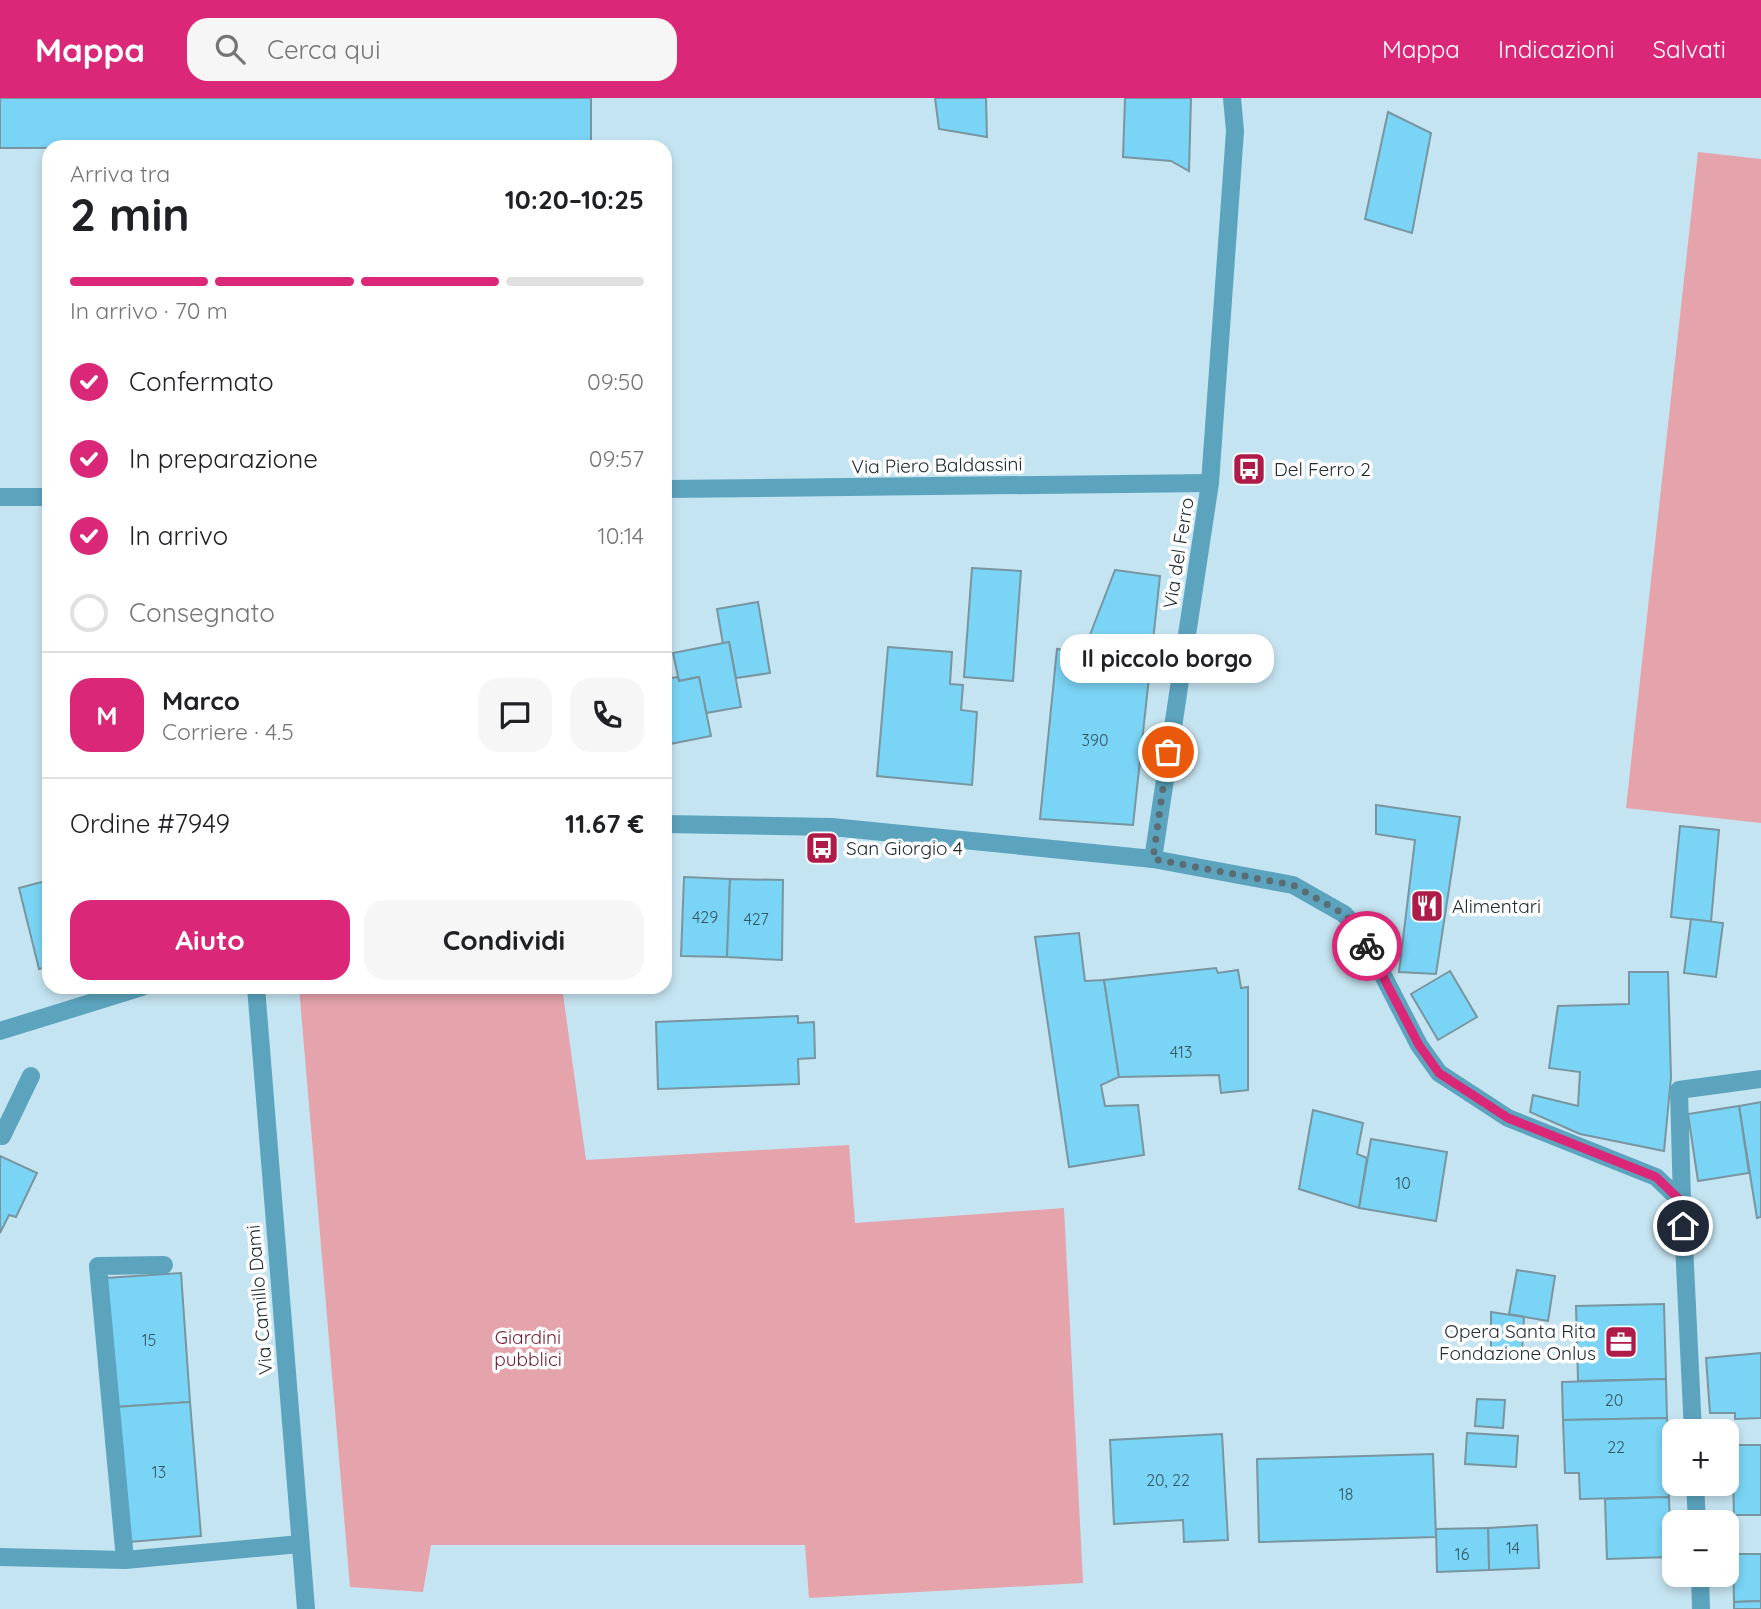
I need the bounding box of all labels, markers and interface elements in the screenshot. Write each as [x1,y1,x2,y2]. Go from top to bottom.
search box [187,18,677,81]
text: Mappa [35,29,145,70]
icon: search [211,30,249,68]
text: Cerca qui [267,33,380,66]
text: Mappa [1382,34,1460,64]
text: Indicazioni [1498,34,1615,64]
text: Salvati [1653,34,1726,64]
text: Arriva tra [70,159,170,188]
text: 10:20–10:25 [505,183,644,216]
text: 2 min [70,185,190,243]
text: In arrivo · 70 m [70,296,228,325]
icon: check [70,363,108,401]
text: Confermato [129,365,274,398]
text: 09:50 [587,367,644,396]
icon: check [70,440,108,478]
text: In preparazione [129,442,318,475]
text: 09:57 [589,444,644,473]
bus stop icon: Del Ferro 2 [1230,450,1268,488]
street label: Via Piero Baldassini [851,452,1023,478]
place label: Del Ferro 2 [1274,457,1371,481]
street label: Via del Ferro [1157,496,1199,610]
icon: check [70,517,108,555]
text: In arrivo [129,519,228,552]
text: 10:14 [597,521,644,550]
text: Consegnato [129,596,275,629]
callout: Il piccolo borgo [1061,633,1275,682]
text: Il piccolo borgo [1082,644,1252,673]
button: chat [478,678,552,752]
button: phone [570,678,644,752]
text: Marco [162,684,240,717]
text: M [96,699,118,732]
text: Corriere · 4.5 [162,717,294,746]
pin [1138,722,1198,782]
house number: 390 [1082,730,1108,750]
icon: bag [1149,733,1187,771]
text: Ordine #7949 [70,807,230,840]
text: 11.67 € [565,807,644,840]
bus stop icon: San Giorgio 4 [803,829,841,867]
place label: San Giorgio 4 [846,836,963,860]
restaurant icon: Alimentari [1408,887,1446,925]
place label: Alimentari [1452,894,1541,918]
button: Aiuto [70,900,350,980]
button: Condividi [364,900,644,980]
house number: 429 [692,907,718,927]
house number: 427 [743,909,769,929]
courier [1332,911,1402,981]
icon: bike [1348,927,1386,965]
house number: 413 [1170,1042,1192,1062]
house number: 10 [1395,1173,1411,1193]
pin [1653,1196,1713,1256]
icon: home [1664,1207,1702,1245]
street label: Via Camillo Dami [240,1224,278,1376]
place label: Opera Santa Rita Fondazione Onlus [1439,1319,1596,1365]
office icon: Opera Santa Rita Fondazione Onlus [1602,1323,1640,1361]
park label: Giardini pubblici [494,1325,562,1371]
house number: 15 [142,1330,156,1350]
house number: 20 [1605,1390,1623,1410]
map controls [1662,1419,1739,1587]
button: + [1662,1419,1739,1496]
house number: 22 [1607,1437,1625,1457]
house number: 13 [152,1462,166,1482]
house number: 20, 22 [1146,1470,1190,1490]
house number: 18 [1339,1484,1353,1504]
button: − [1662,1510,1739,1587]
house number: 14 [1506,1538,1520,1558]
house number: 16 [1455,1544,1470,1564]

